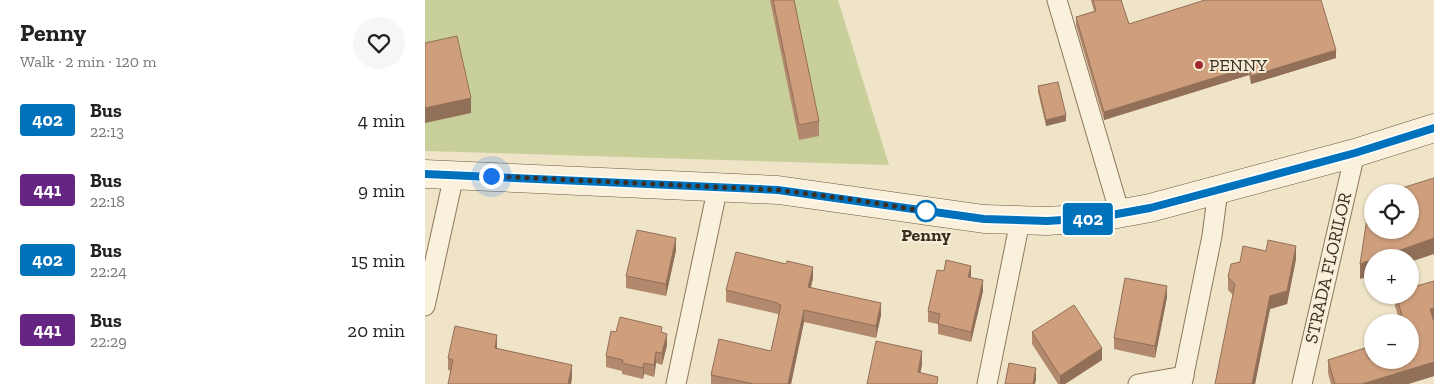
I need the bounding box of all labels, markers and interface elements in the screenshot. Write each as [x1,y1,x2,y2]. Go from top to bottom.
button: heart [353,17,405,69]
text: Penny [20,18,86,47]
text: Walk · 2 min · 120 m [20,52,156,71]
place label: PENNY [1209,54,1267,76]
marker: PENNY [1193,59,1205,71]
text: Bus [90,99,122,122]
text: 402 [32,109,63,131]
text: 4 min [358,109,405,132]
text: 22:13 [90,122,124,141]
your location [479,164,504,189]
text: Bus [90,169,122,192]
text: 441 [34,179,61,201]
text: 9 min [358,179,405,202]
map controls [1364,184,1419,369]
button: locate [1364,184,1419,239]
street label: STRADA FLORILOR [1300,190,1356,346]
text: 22:18 [90,192,125,211]
marker: Penny [915,200,937,222]
line badge: 402 [1059,203,1117,235]
text: 402 [1073,208,1103,230]
place label: Penny [901,224,951,246]
text: Bus [90,239,122,262]
text: 402 [32,249,63,271]
text: 15 min [351,249,405,272]
button: + [1364,249,1419,304]
text: 22:24 [90,262,127,281]
text: Bus [90,309,122,332]
button: − [1364,314,1419,369]
text: 441 [34,319,61,341]
text: 20 min [347,319,405,342]
text: 22:29 [90,332,127,351]

